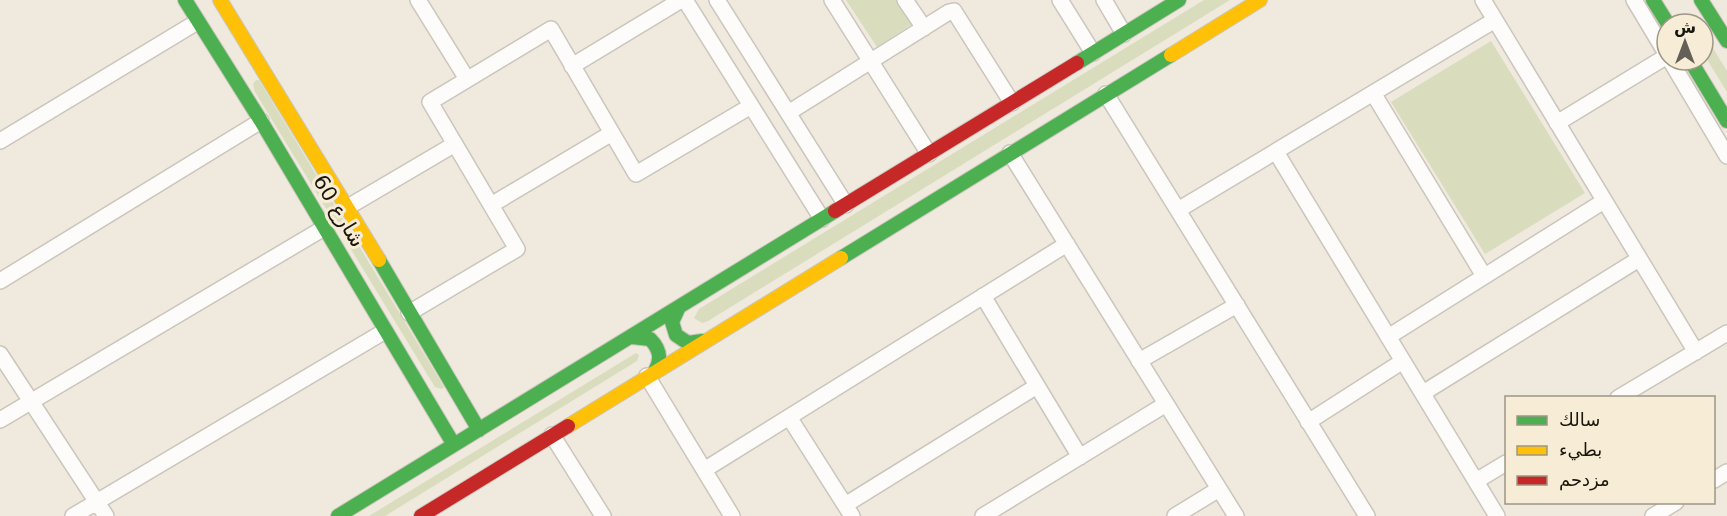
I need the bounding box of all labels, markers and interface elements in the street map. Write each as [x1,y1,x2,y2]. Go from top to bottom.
north arrow [1655,12,1715,72]
text: ش [1674,18,1696,37]
street label: شارع 60 [308,170,370,252]
legend [1505,396,1715,504]
text: سالك [1559,409,1600,430]
text: بطيء [1559,439,1602,461]
text: مزدحم [1559,469,1610,491]

